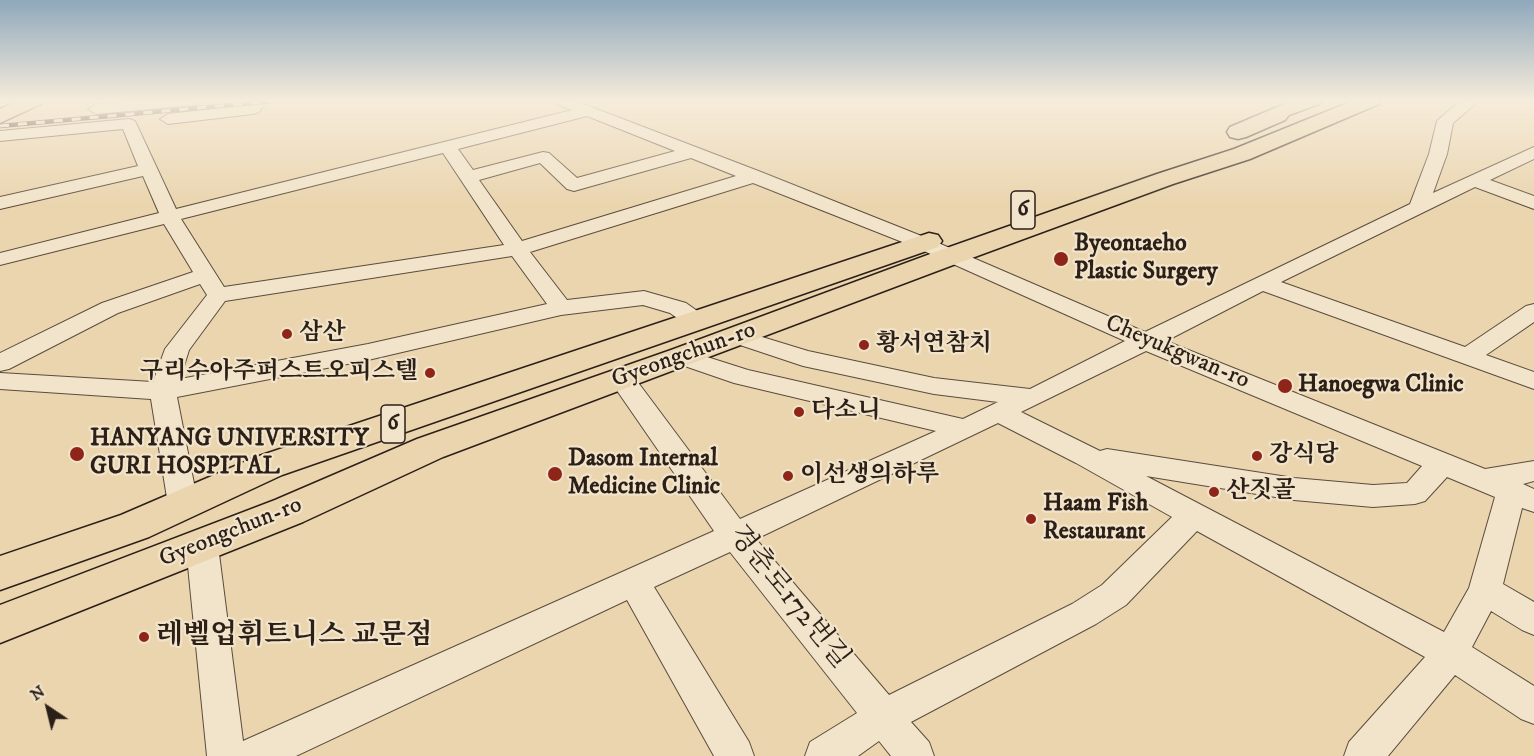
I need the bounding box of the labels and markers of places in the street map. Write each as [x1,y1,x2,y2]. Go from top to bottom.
place label: Byeontaeho Plastic Surgery [1074,231,1218,287]
marker: Byeontaeho Plastic Surgery [1052,250,1070,268]
place label: 삼산 [299,320,345,348]
marker: 삼산 [280,327,294,341]
place label: 황서연참치 [876,331,992,359]
marker: 황서연참치 [857,338,871,352]
place label: 구리수아주퍼스트오피스텔 [140,359,418,387]
marker: 구리수아주퍼스트오피스텔 [423,366,437,380]
place label: Hanoegwa Clinic [1298,372,1464,400]
marker: Hanoegwa Clinic [1276,377,1294,395]
place label: 다소니 [811,398,881,426]
marker: 다소니 [792,405,806,419]
place label: HANYANG UNIVERSITY GURI HOSPITAL [90,426,369,482]
place label: 강식당 [1269,442,1339,470]
marker: HANYANG UNIVERSITY GURI HOSPITAL [68,445,86,463]
place label: Dasom Internal Medicine Clinic [568,446,720,502]
marker: 강식당 [1250,449,1264,463]
place label: 이선생의하루 [800,462,939,490]
marker: Dasom Internal Medicine Clinic [546,465,564,483]
marker: 이선생의하루 [781,469,795,483]
place label: 산짓골 [1226,478,1296,506]
marker: 산짓골 [1207,485,1221,499]
place label: Haam Fish Restaurant [1043,491,1148,547]
marker: Haam Fish Restaurant [1024,512,1038,526]
place label: 레벨업휘트니스 교문점 [156,620,432,654]
marker: 레벨업휘트니스 교문점 [137,630,151,644]

